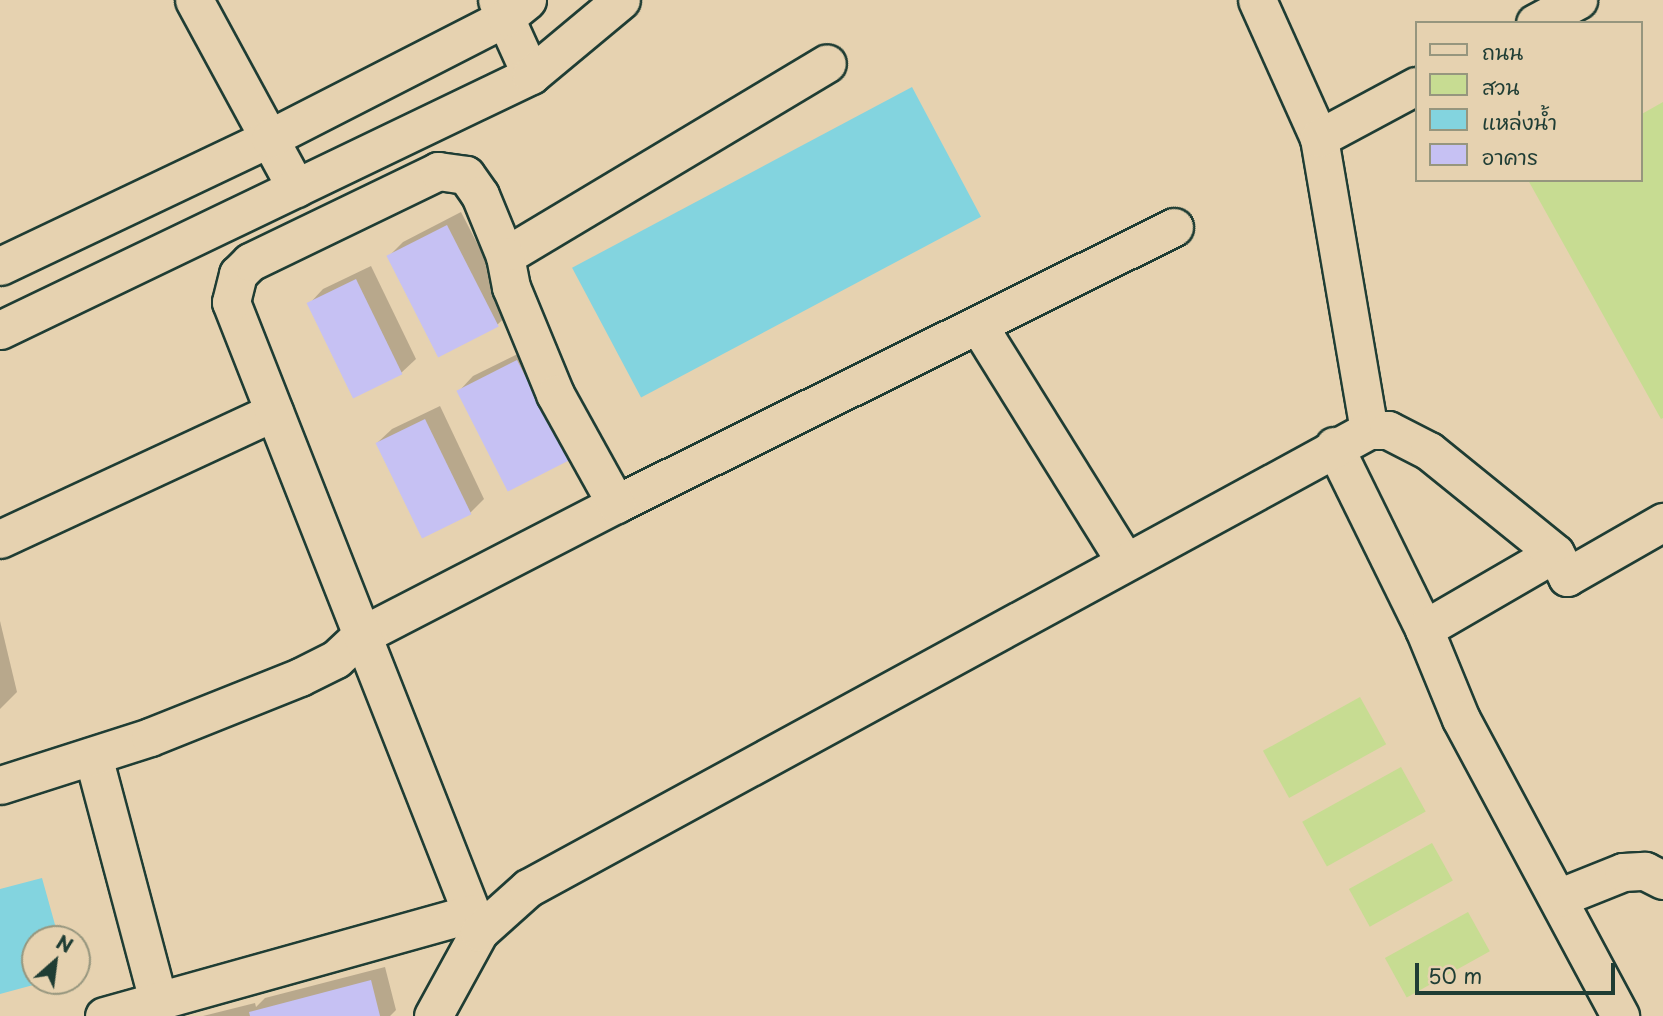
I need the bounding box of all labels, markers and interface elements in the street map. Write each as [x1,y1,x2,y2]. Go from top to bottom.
legend [1414,21,1642,182]
text: ถนน [1482,35,1523,67]
text: สวน [1482,70,1519,102]
text: แหล่งน้ำ [1482,105,1557,137]
text: อาคาร [1482,140,1538,172]
north arrow [21,925,91,995]
text: N [52,927,78,959]
scale bar [1418,950,1618,994]
text: 50 m [1428,959,1482,991]

